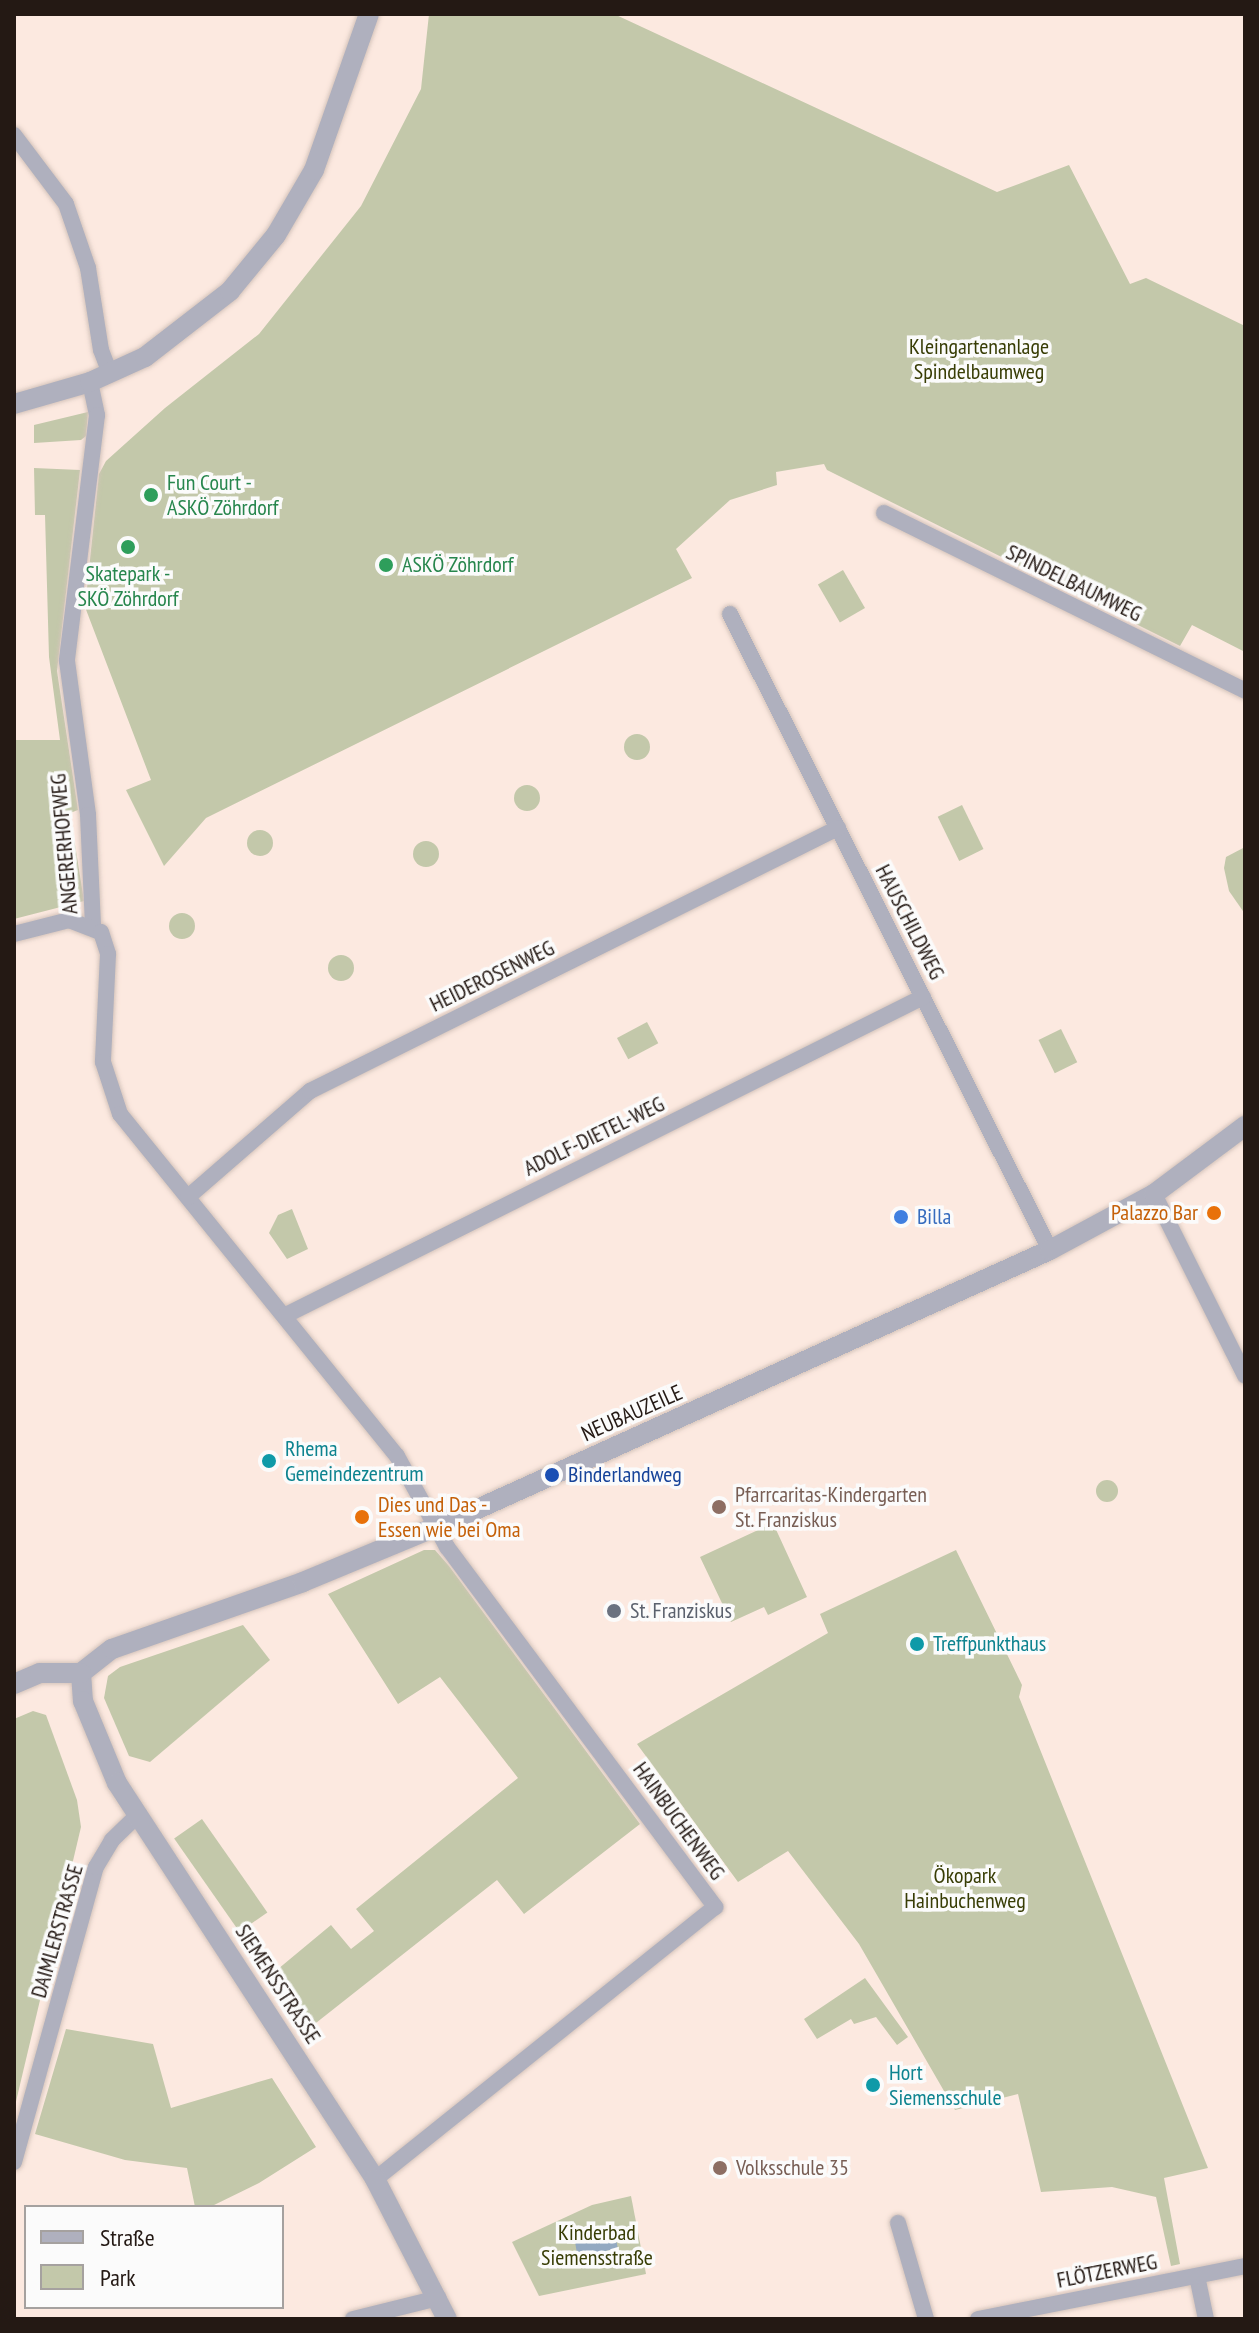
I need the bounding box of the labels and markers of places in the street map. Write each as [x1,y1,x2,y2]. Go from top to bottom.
place label: Fun Court - ASKÖ Zöhrdorf [167,469,279,520]
marker: Fun Court - ASKÖ Zöhrdorf [142,486,160,504]
marker: Skatepark - SKÖ Zöhrdorf [119,538,137,556]
place label: ASKÖ Zöhrdorf [402,552,514,578]
marker: ASKÖ Zöhrdorf [377,556,395,574]
place label: Skatepark - SKÖ Zöhrdorf [77,560,179,612]
place label: Palazzo Bar [1111,1200,1198,1226]
place label: Billa [917,1204,951,1230]
marker: Palazzo Bar [1205,1204,1223,1222]
marker: Billa [892,1208,910,1226]
place label: Rhema Gemeindezentrum [285,1435,424,1486]
marker: Rhema Gemeindezentrum [260,1452,278,1470]
place label: Binderlandweg [568,1462,682,1488]
marker: Binderlandweg [543,1466,561,1484]
place label: Pfarrcaritas-Kindergarten St. Franziskus [735,1481,927,1532]
place label: Dies und Das - Essen wie bei Oma [378,1491,520,1542]
marker: Pfarrcaritas-Kindergarten St. Franziskus [710,1498,728,1516]
marker: Dies und Das - Essen wie bei Oma [353,1508,371,1526]
place label: St. Franziskus [630,1598,733,1624]
marker: St. Franziskus [605,1602,623,1620]
place label: Treffpunkthaus [933,1631,1046,1657]
marker: Treffpunkthaus [908,1635,926,1653]
place label: Hort Siemensschule [889,2059,1001,2110]
marker: Hort Siemensschule [864,2076,882,2094]
place label: Volksschule 35 [736,2155,849,2181]
marker: Volksschule 35 [711,2159,729,2177]

